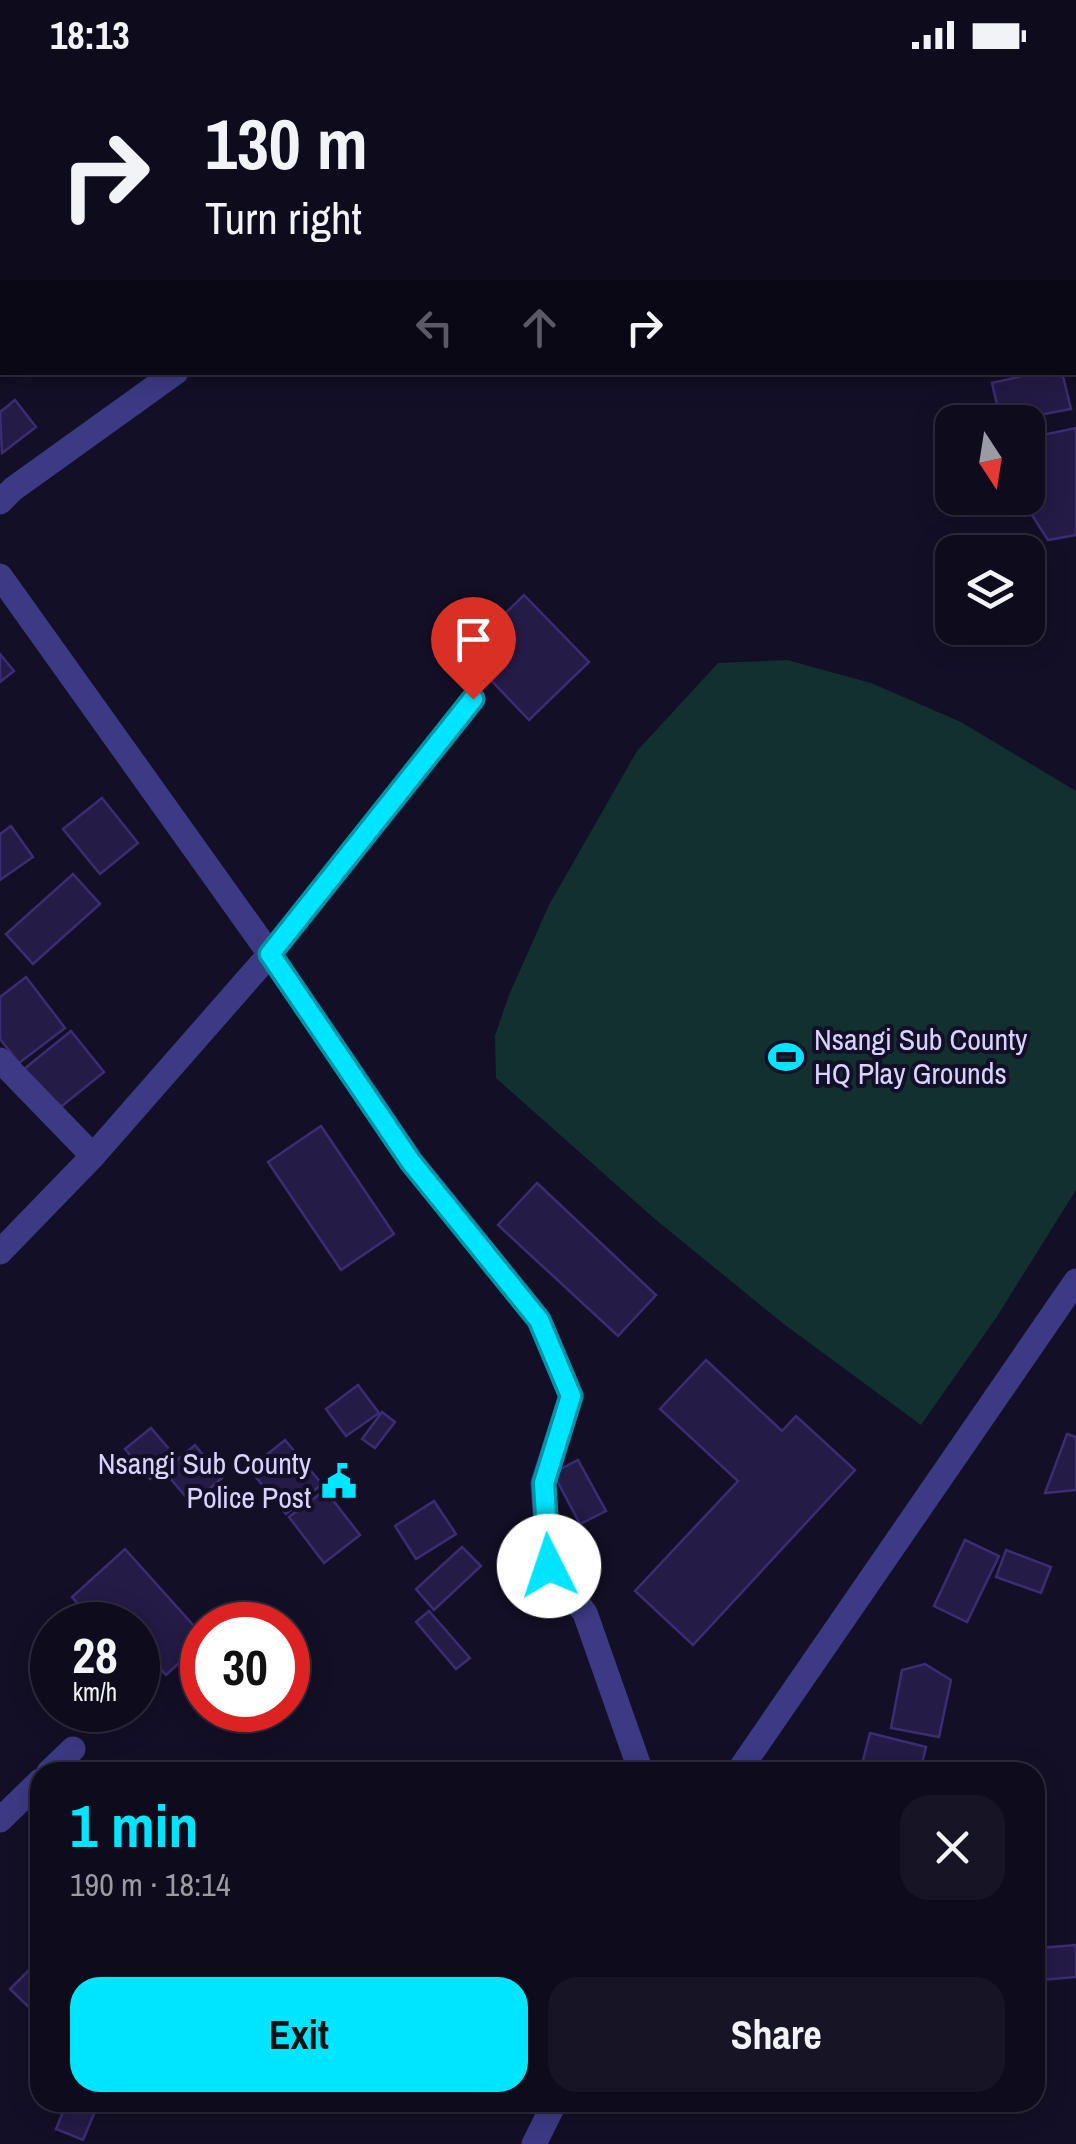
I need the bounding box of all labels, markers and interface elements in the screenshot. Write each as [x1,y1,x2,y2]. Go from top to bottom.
text: 18:13 [50,10,130,61]
text: 130 m [205,97,368,191]
icon: right [40,110,170,240]
text: Turn right [205,187,362,248]
icon: left [407,300,462,355]
icon: ahead [512,300,567,355]
icon: right [617,300,672,355]
north arrow [935,405,1045,515]
map controls [935,405,1045,645]
button: layers [935,535,1045,645]
pin [431,597,516,700]
icon: arrive [446,612,501,667]
place label: Nsangi Sub County HQ Play Grounds [814,1019,1028,1093]
sports icon: Nsangi Sub County HQ Play Grounds [767,1038,805,1076]
place label: Nsangi Sub County Police Post [98,1443,312,1517]
public building icon: Nsangi Sub County Police Post [320,1462,358,1500]
position arrow [497,1514,601,1618]
speed limit sign: 30 [180,1602,310,1732]
text: 28 [72,1621,118,1689]
text: km/h [73,1675,117,1709]
text: 1 min [70,1785,199,1866]
button: close [900,1795,1005,1900]
text: 190 m · 18:14 [70,1863,230,1906]
button: Exit [70,1977,528,2092]
button: Share [548,1977,1005,2092]

